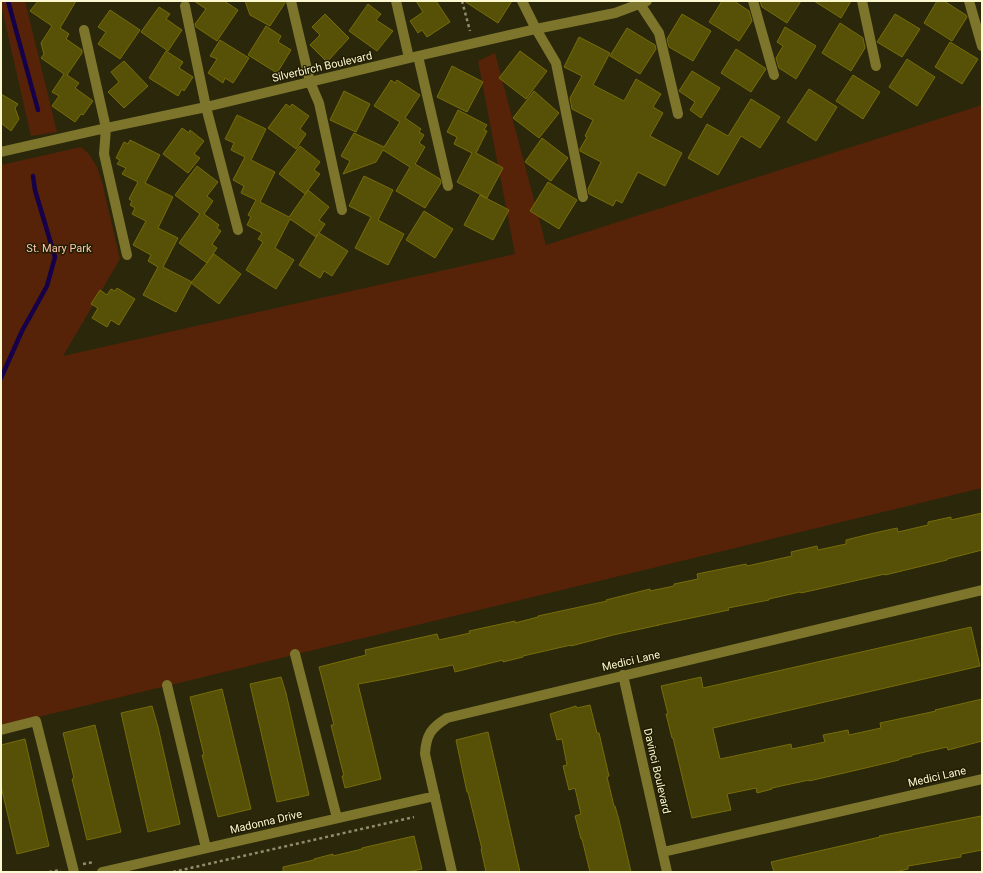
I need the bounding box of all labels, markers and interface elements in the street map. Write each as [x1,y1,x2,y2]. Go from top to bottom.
street label: Silverbirch Boulevard [271,49,373,85]
park label: St. Mary Park [26,242,92,255]
street label: Medici Lane [601,648,662,674]
street label: Davinci Boulevard [641,727,673,815]
street label: Medici Lane [907,764,968,790]
street label: Madonna Drive [229,807,303,837]

